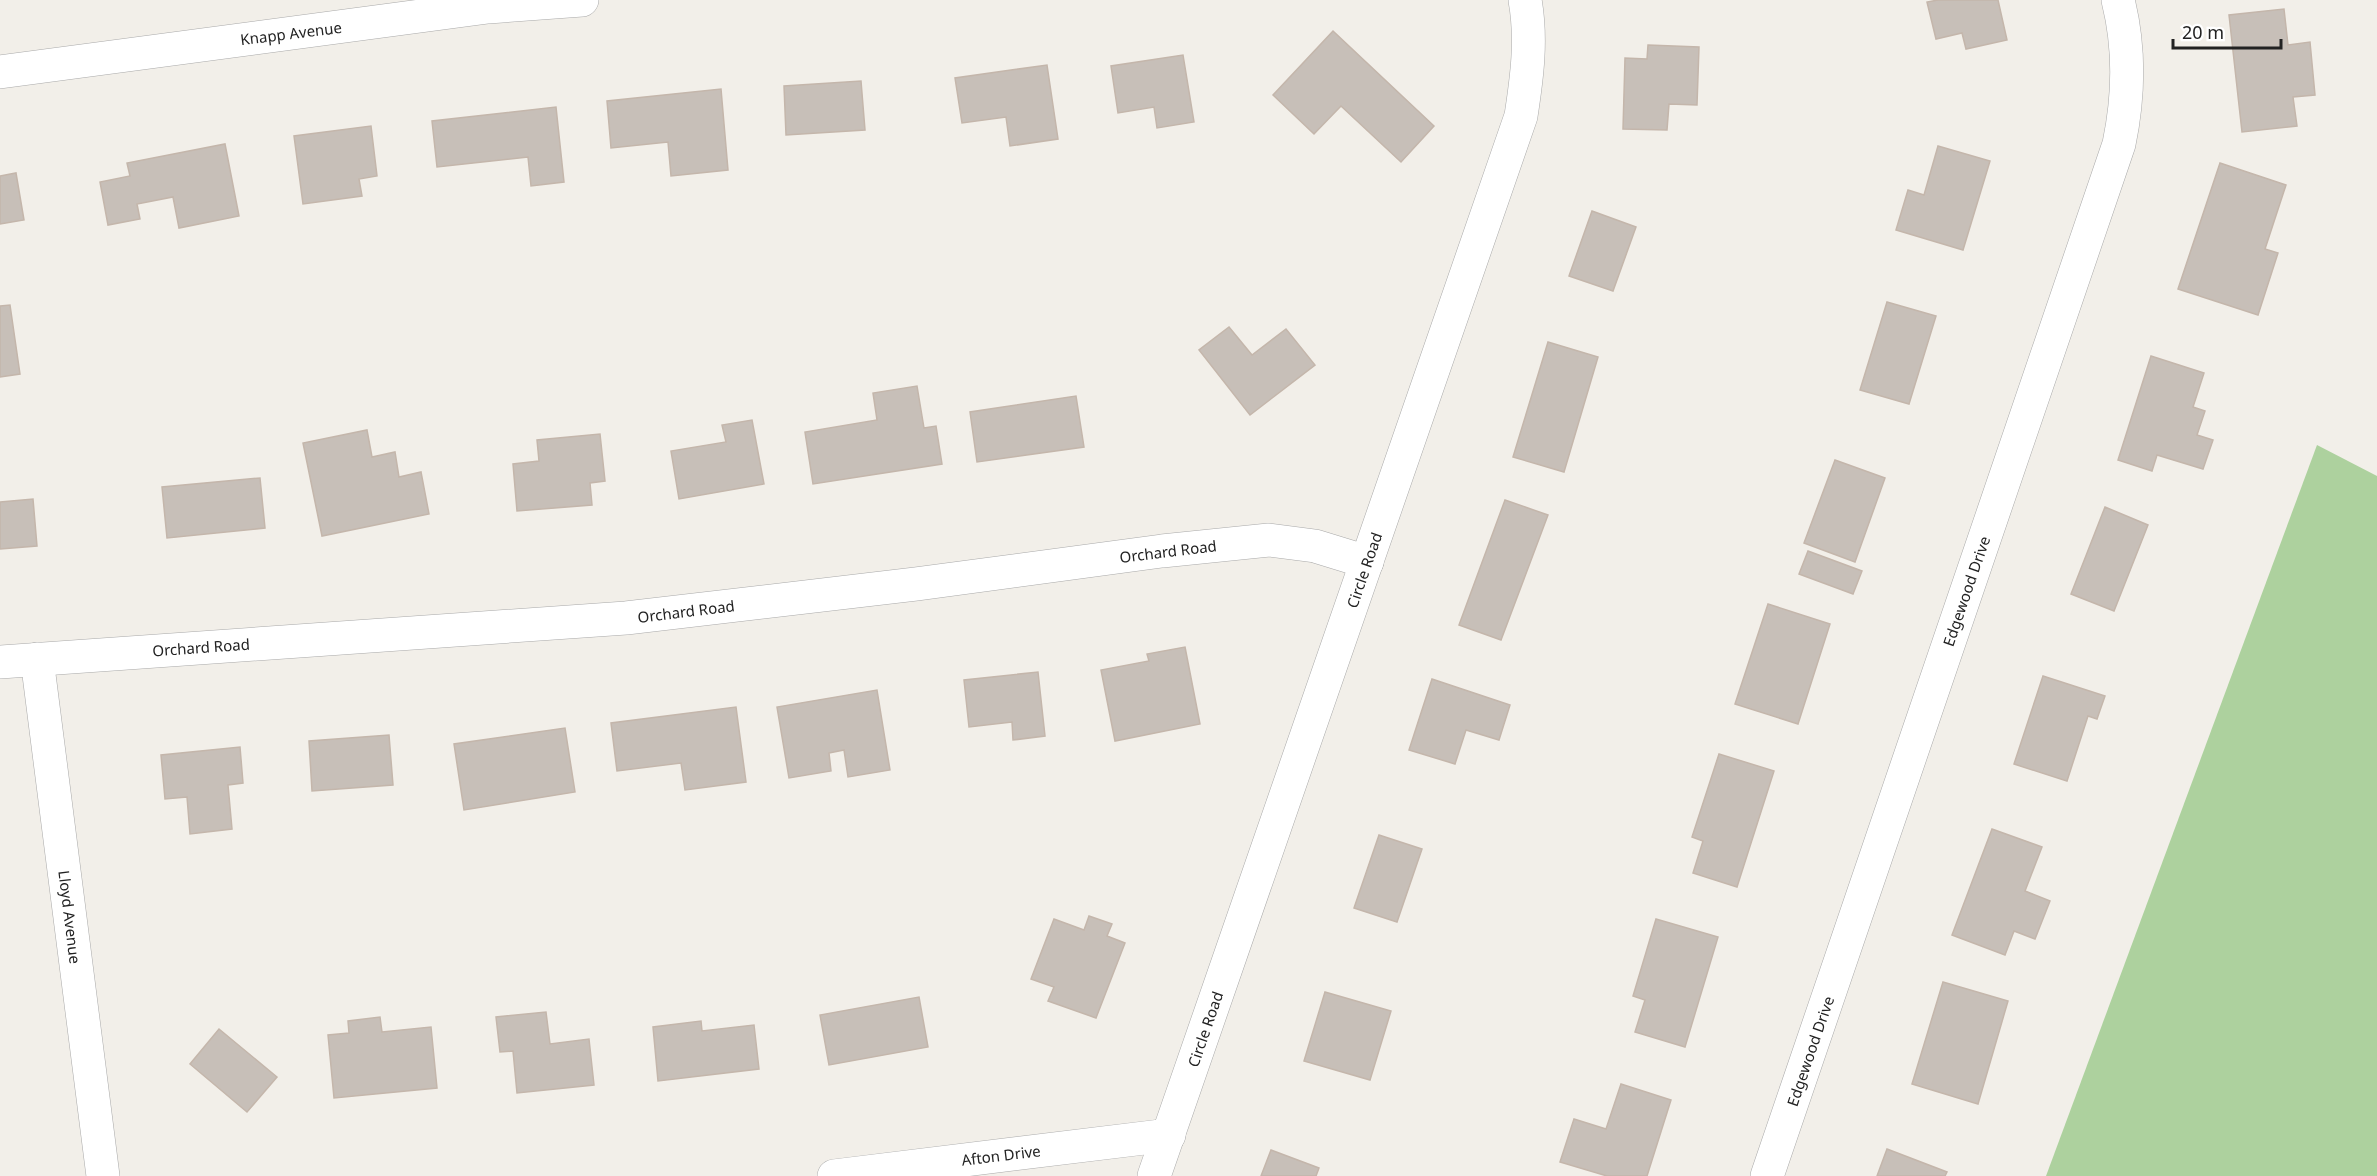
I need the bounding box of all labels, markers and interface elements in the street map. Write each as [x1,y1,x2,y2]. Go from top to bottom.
scale bar [2173,12,2281,50]
street label: Knapp Avenue [239,17,343,49]
text: 20 m [2182,20,2224,44]
street label: Circle Road [1342,530,1386,610]
street label: Edgewood Drive [1938,533,1994,649]
street label: Orchard Road [1118,535,1218,567]
street label: Orchard Road [636,595,736,627]
street label: Orchard Road [152,634,250,660]
street label: Lloyd Avenue [54,869,86,965]
street label: Circle Road [1183,989,1227,1069]
street label: Edgewood Drive [1782,993,1838,1109]
street label: Afton Drive [960,1140,1042,1170]

